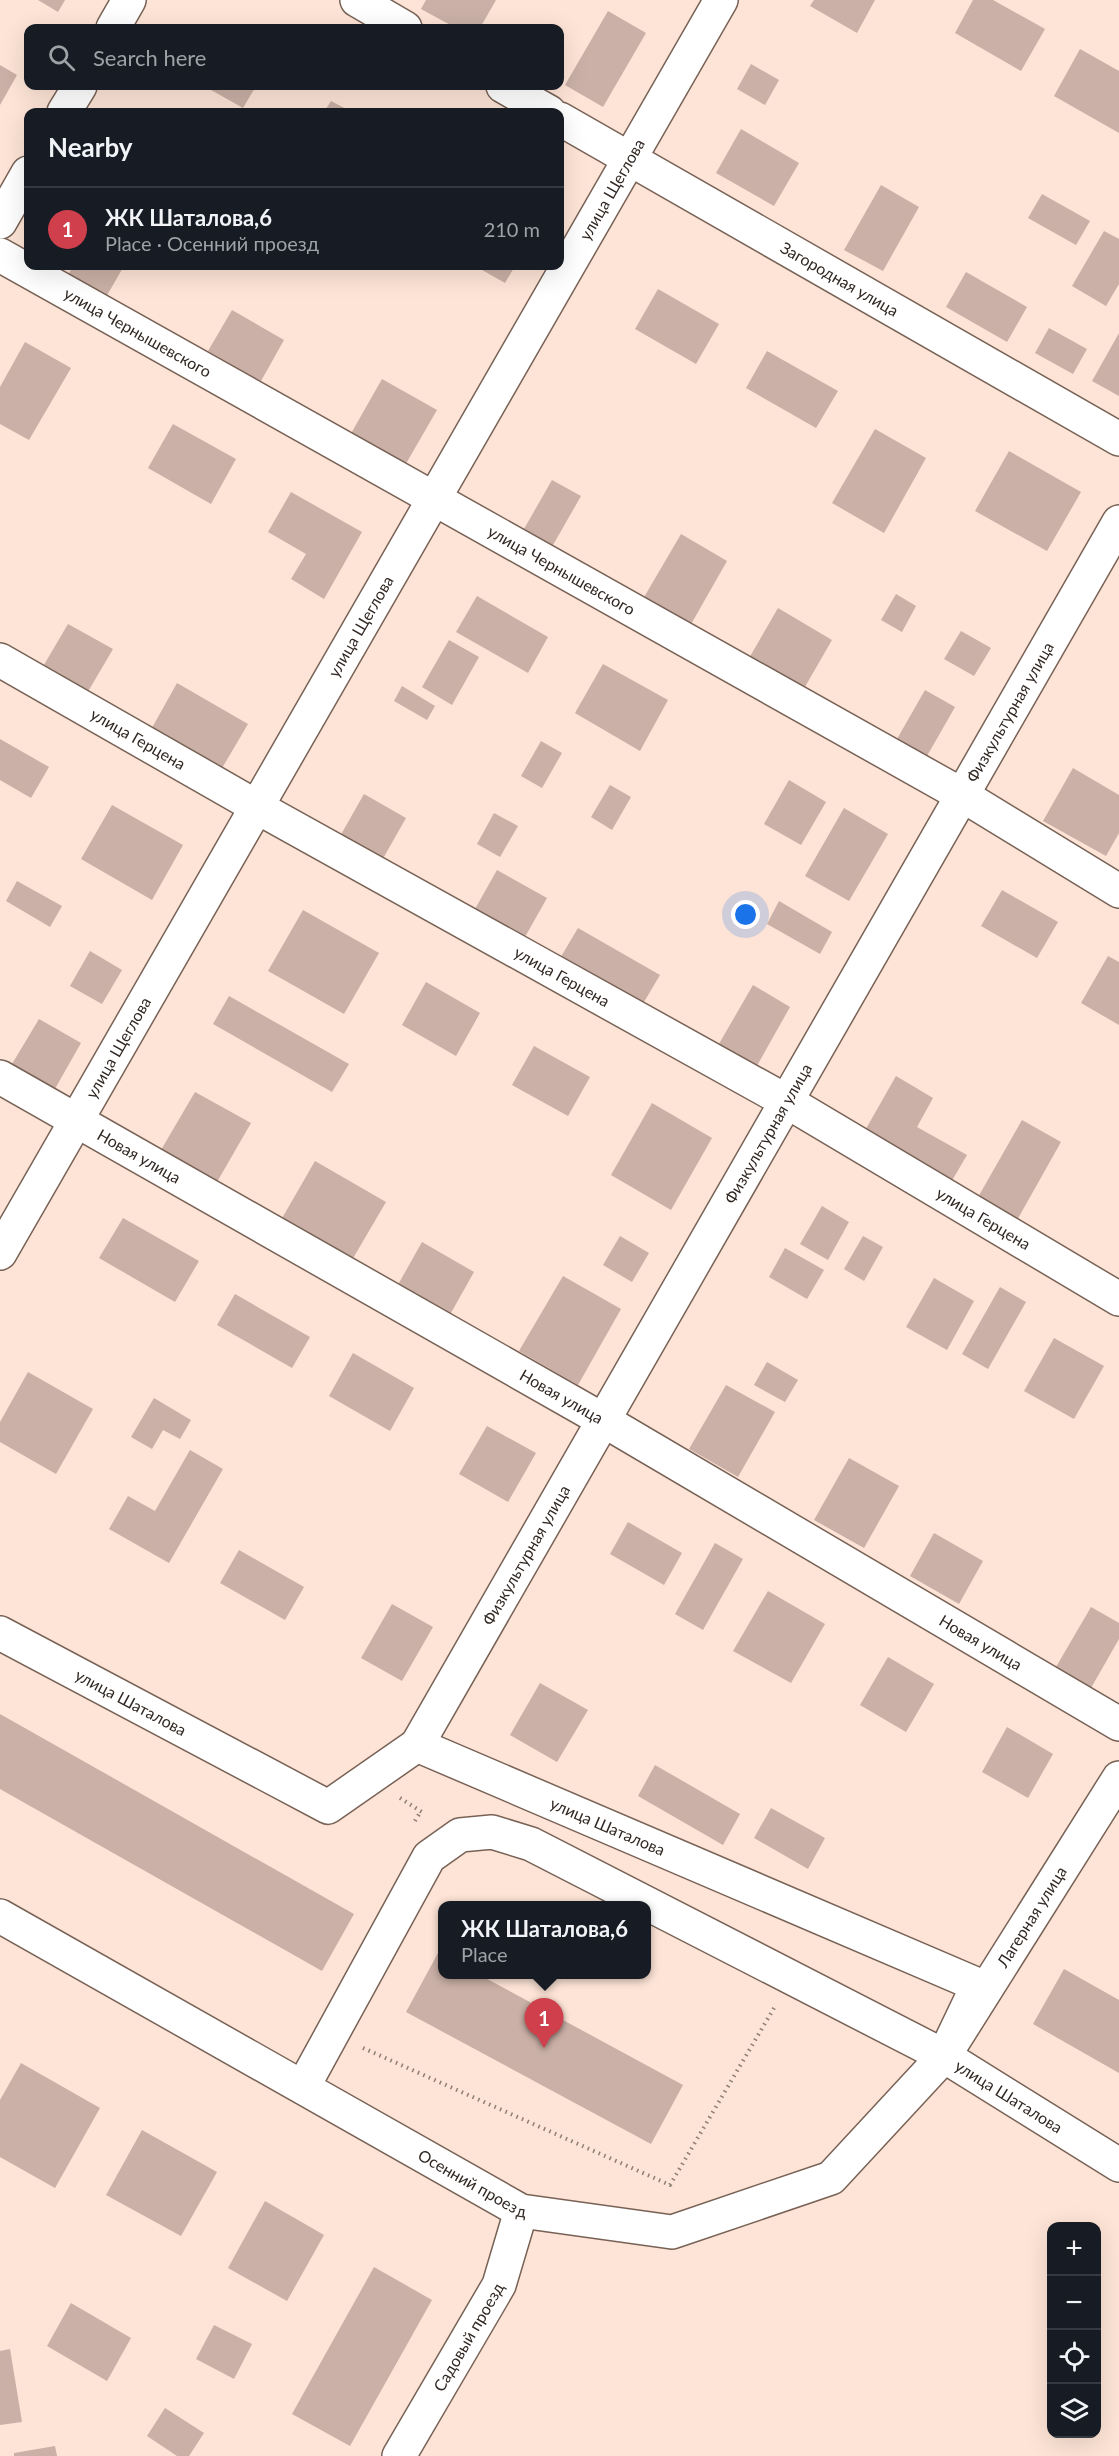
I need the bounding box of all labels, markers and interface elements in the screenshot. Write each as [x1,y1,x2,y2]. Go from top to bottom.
search box [24,24,564,90]
icon: search [45,41,78,74]
text: Search here [93,44,206,71]
text: Nearby [48,131,133,163]
street label: улица Щеглова [575,135,648,243]
text: ЖК Шаталова,6 [105,204,272,231]
text: 1 [62,217,73,241]
text: 210 m [484,217,540,241]
text: Place · Осенний проезд [105,231,319,255]
street label: Загородная улица [777,237,902,320]
street label: улица Чернышевского [61,283,215,381]
street label: улица Чернышевского [485,521,639,619]
street label: улица Щеглова [324,572,397,680]
street label: Физкультурная улица [962,638,1057,785]
street label: улица Герцена [88,704,189,773]
your location [731,900,760,929]
street label: улица Герцена [511,942,613,1010]
street label: улица Щеглова [81,993,154,1101]
street label: Физкультурная улица [720,1060,815,1207]
street label: Новая улица [94,1125,184,1187]
street label: улица Герцена [933,1183,1034,1253]
street label: Новая улица [517,1365,607,1427]
street label: Физкультурная улица [478,1481,573,1628]
street label: Новая улица [936,1610,1026,1674]
street label: улица Шаталова [72,1665,190,1739]
street label: улица Шаталова [547,1793,668,1859]
street label: Лагерная улица [992,1862,1070,1971]
popup [438,1901,651,1979]
text: ЖК Шаталова,6 [461,1915,628,1942]
text: Place [461,1942,508,1966]
pin: 1 [524,1998,564,2048]
street label: улица Шаталова [952,2055,1066,2136]
street label: Осенний проезд [415,2145,528,2221]
map controls [1047,2222,1101,2438]
button: + [1047,2222,1101,2276]
button: − [1047,2276,1101,2330]
street label: Садовый проезд [429,2279,507,2394]
button: locate [1047,2330,1101,2384]
button: layers [1047,2384,1101,2438]

